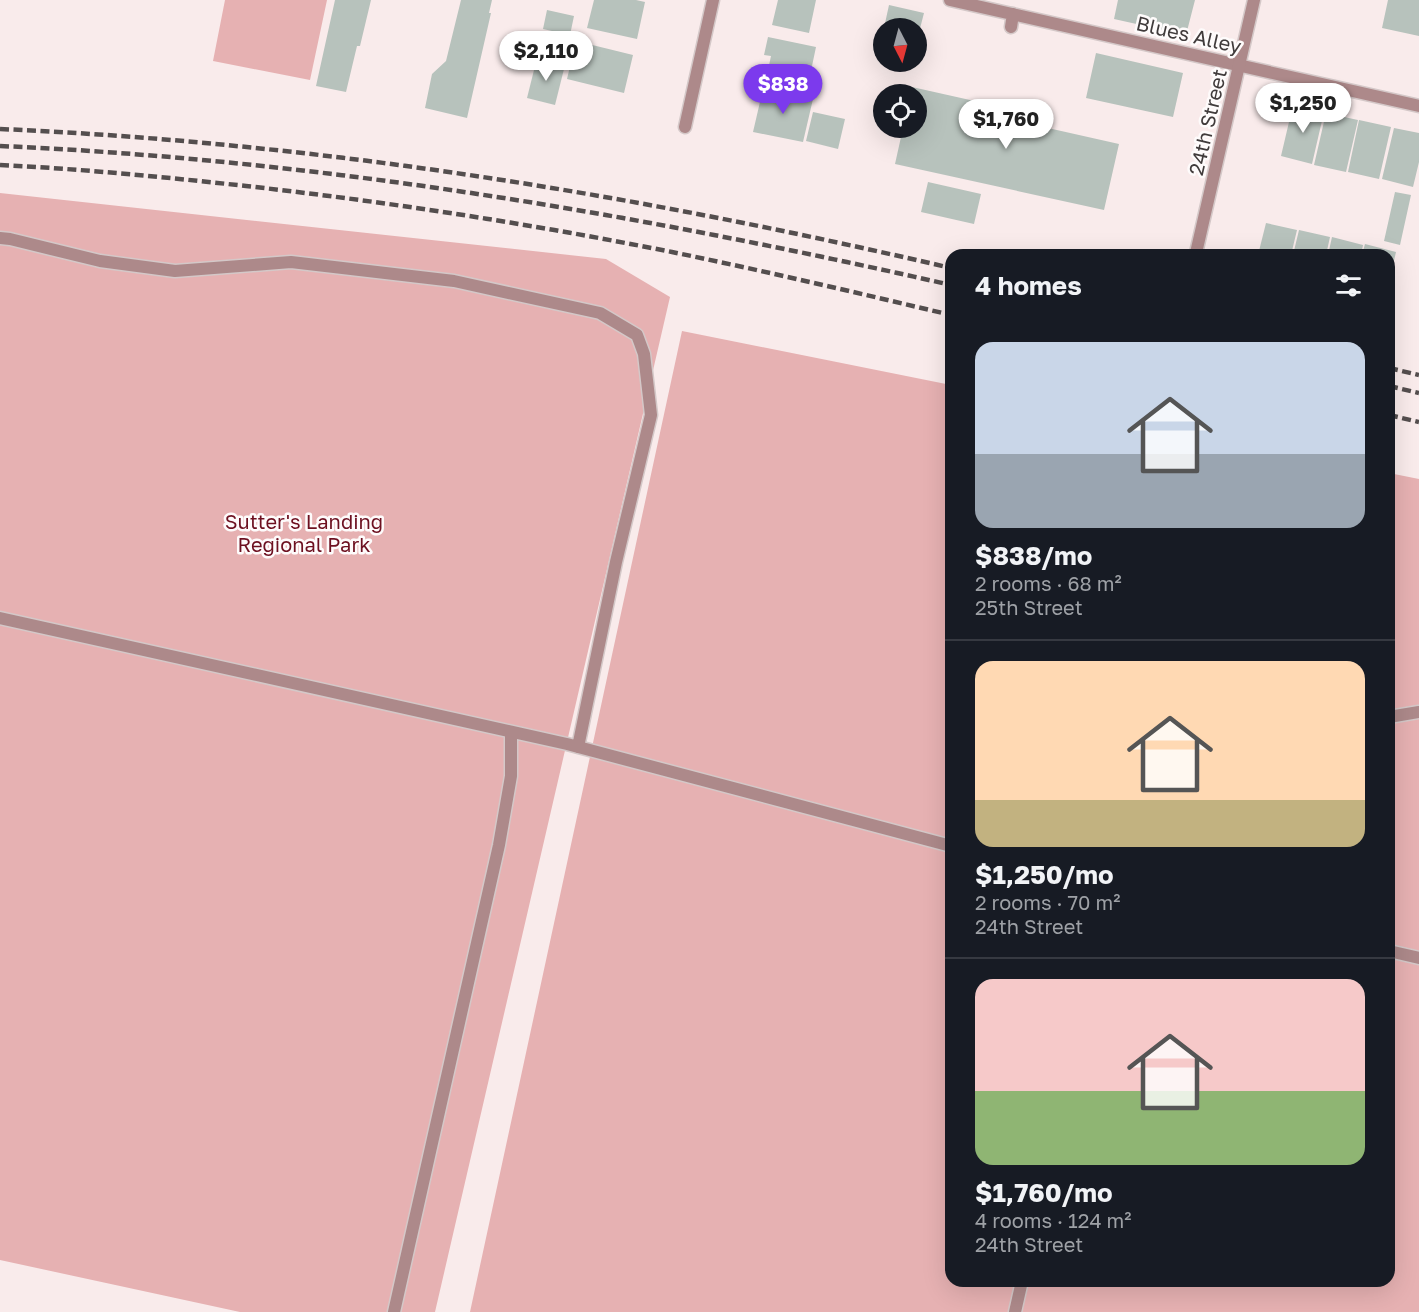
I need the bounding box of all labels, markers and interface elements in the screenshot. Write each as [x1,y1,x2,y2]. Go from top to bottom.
street label: Blues Alley [1134,10,1244,58]
north arrow [873,18,927,72]
map controls [873,18,927,138]
pin: $2,110 [497,31,595,82]
text: $2,110 [513,38,579,62]
pin: $838 [747,64,819,115]
street label: 24th Street [1183,67,1231,177]
text: $838 [757,71,809,95]
pin: $1,250 [1254,83,1352,134]
button: locate [873,84,927,138]
text: $1,250 [1269,90,1337,114]
pin: $1,760 [957,99,1055,150]
text: $1,760 [973,106,1039,130]
icon: filters [1332,269,1365,302]
text: 4 homes [975,270,1082,301]
icon: home [1116,381,1224,489]
park label: Sutter's Landing Regional Park [225,509,383,556]
text: $838/mo [975,540,1092,571]
text: 2 rooms · 68 m² [975,571,1122,595]
text: 25th Street [975,595,1083,619]
icon: home [1116,700,1224,808]
text: $1,250/mo [975,859,1114,890]
text: 2 rooms · 70 m² [975,890,1120,914]
text: 24th Street [975,914,1083,938]
icon: home [1116,1018,1224,1126]
text: $1,760/mo [975,1177,1113,1208]
text: 4 rooms · 124 m² [975,1208,1132,1232]
text: 24th Street [975,1232,1083,1256]

